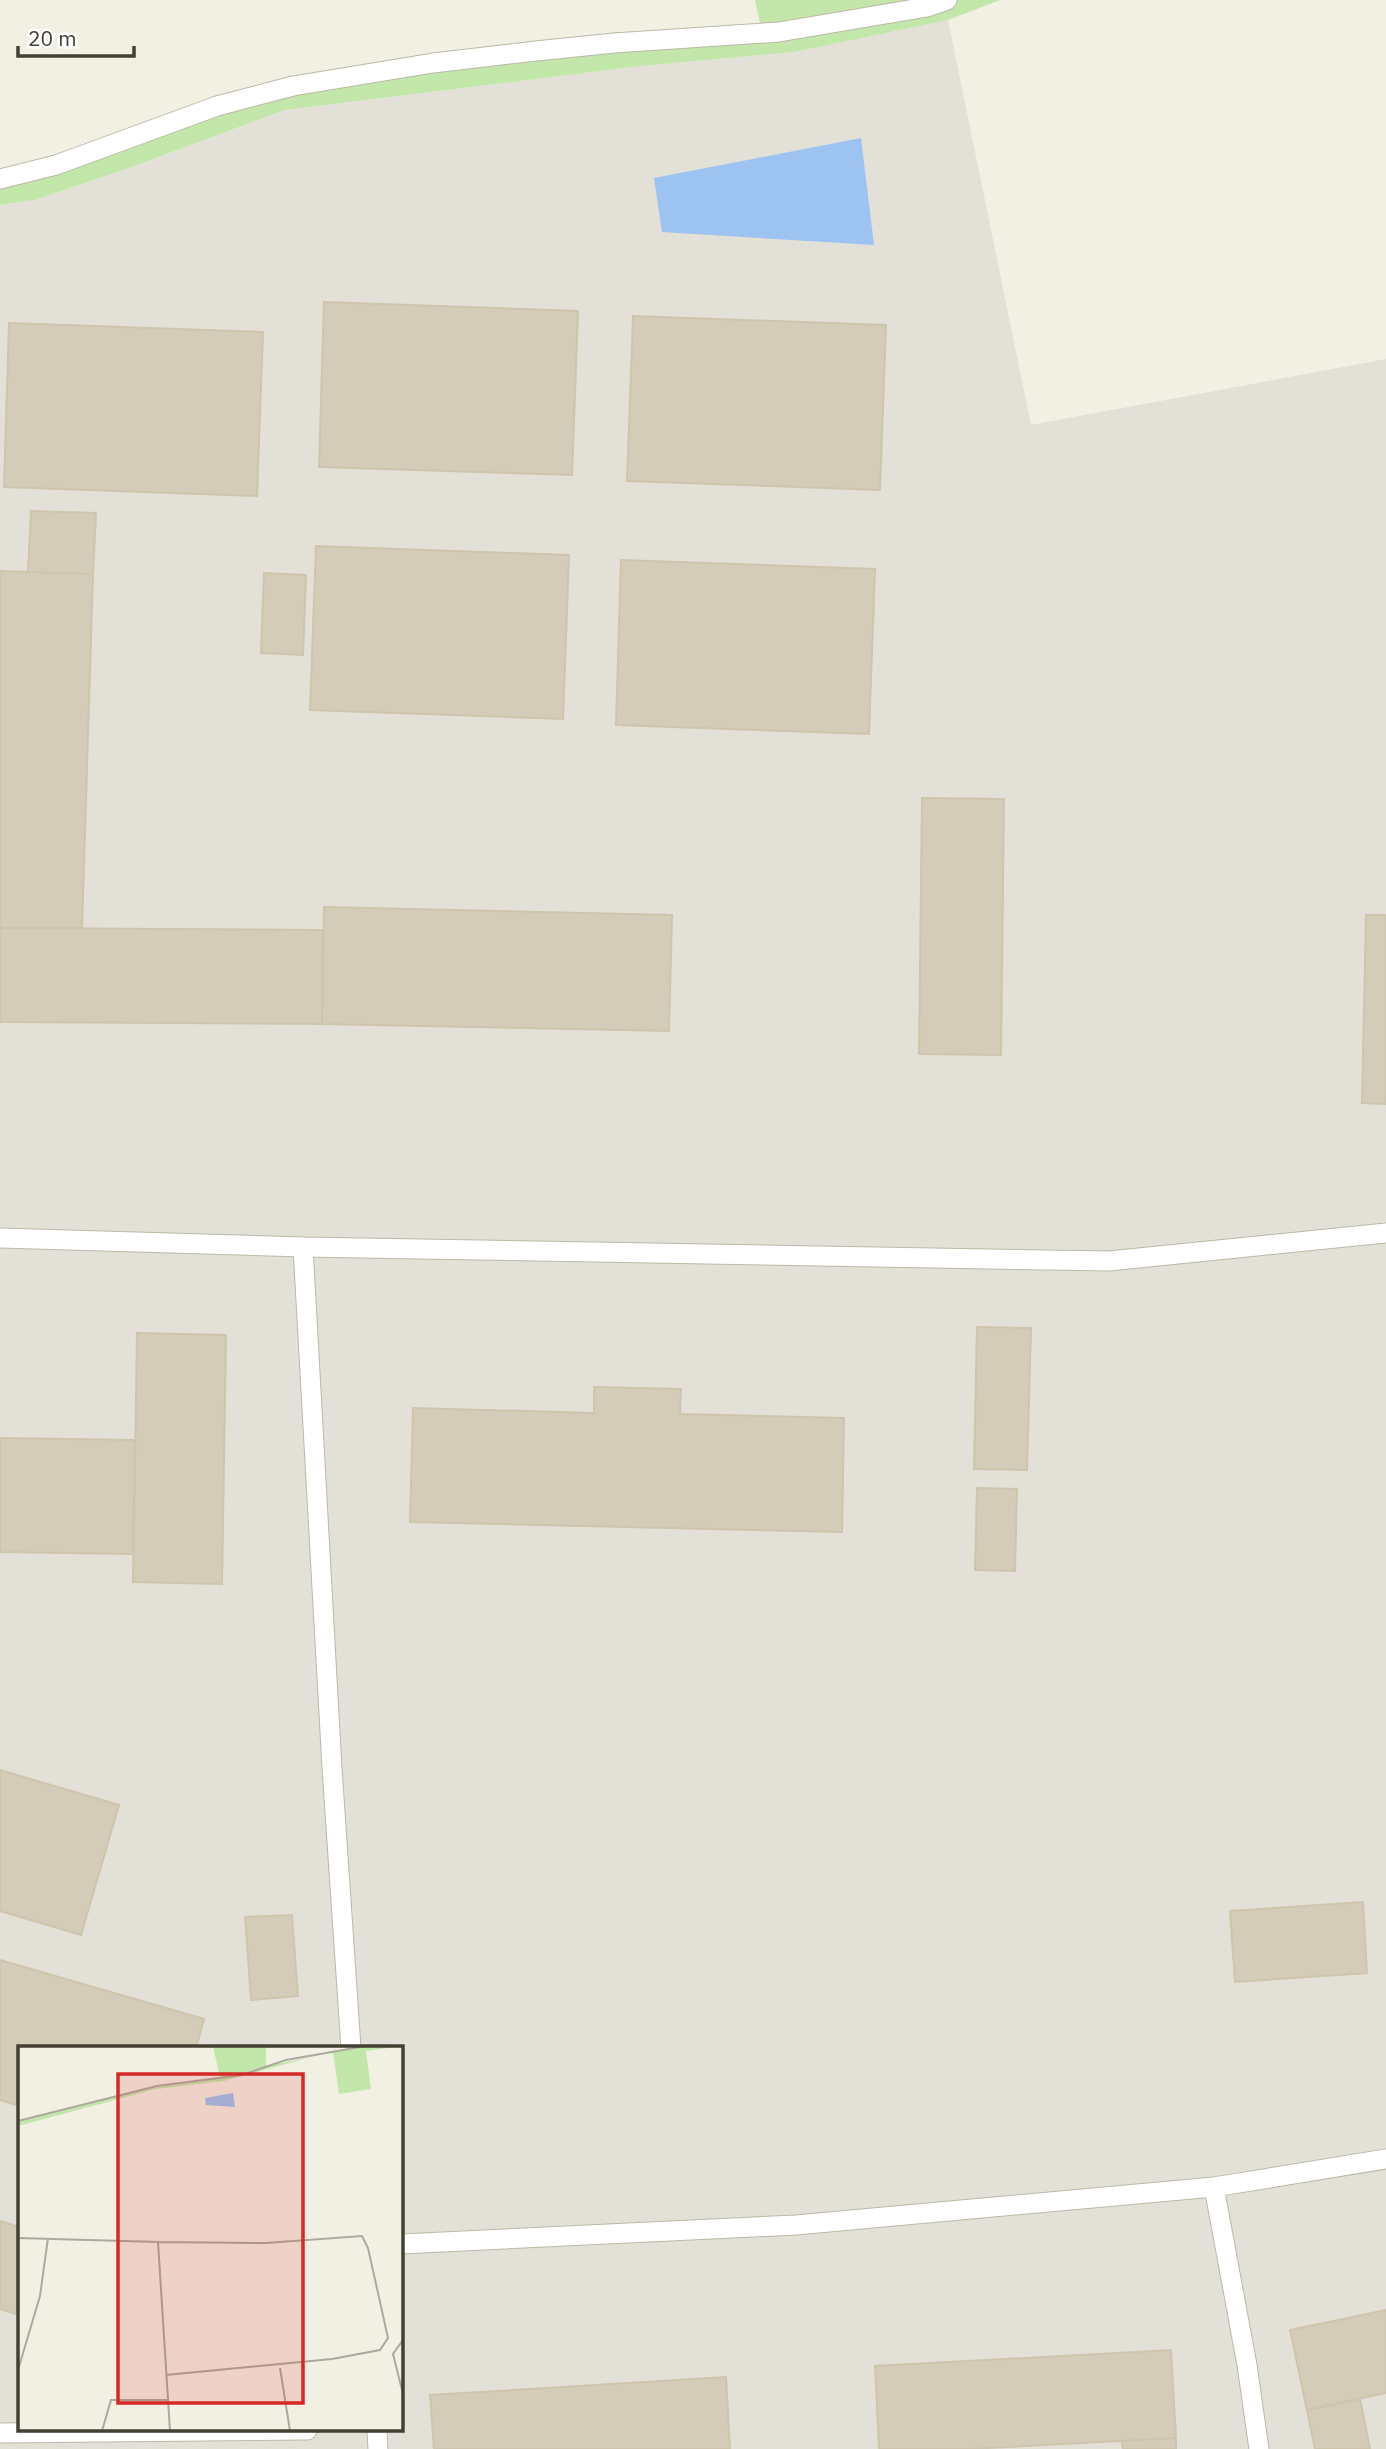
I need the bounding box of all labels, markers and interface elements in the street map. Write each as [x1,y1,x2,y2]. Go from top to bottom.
scale bar [18,14,133,58]
text: 20 m [28,24,77,52]
inset map [18,2046,402,2432]

